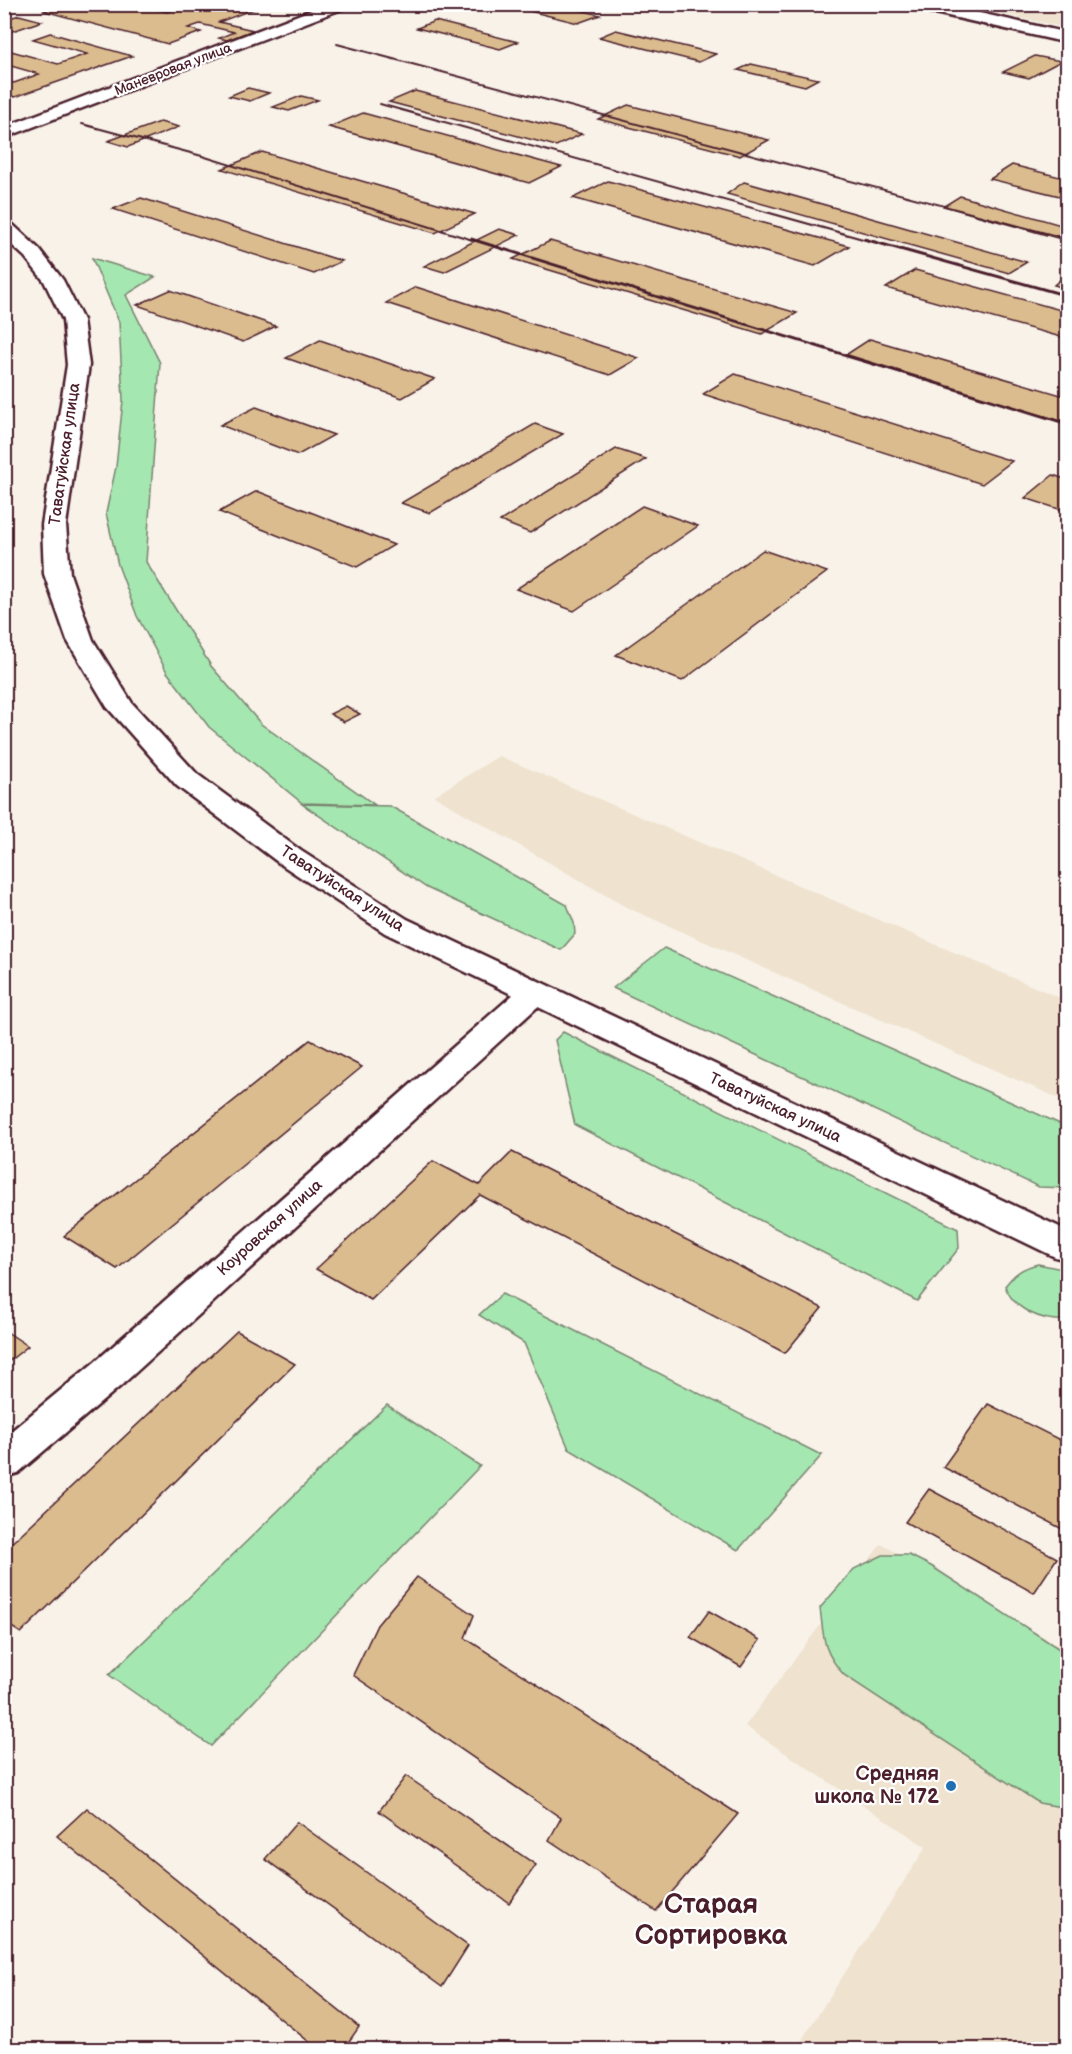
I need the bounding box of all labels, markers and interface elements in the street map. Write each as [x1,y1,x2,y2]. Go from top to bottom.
street label: Маневровая улица [112,39,235,99]
street label: Таватуйская улица [46,381,84,526]
street label: Таватуйская улица [277,842,408,936]
street label: Таватуйская улица [706,1069,845,1147]
street label: Коуровская улица [214,1175,327,1280]
place label: Средняя школа № 172 [814,1762,939,1809]
marker: Средняя школа № 172 [944,1779,958,1793]
district label: Старая Сортировка [635,1889,788,1952]

